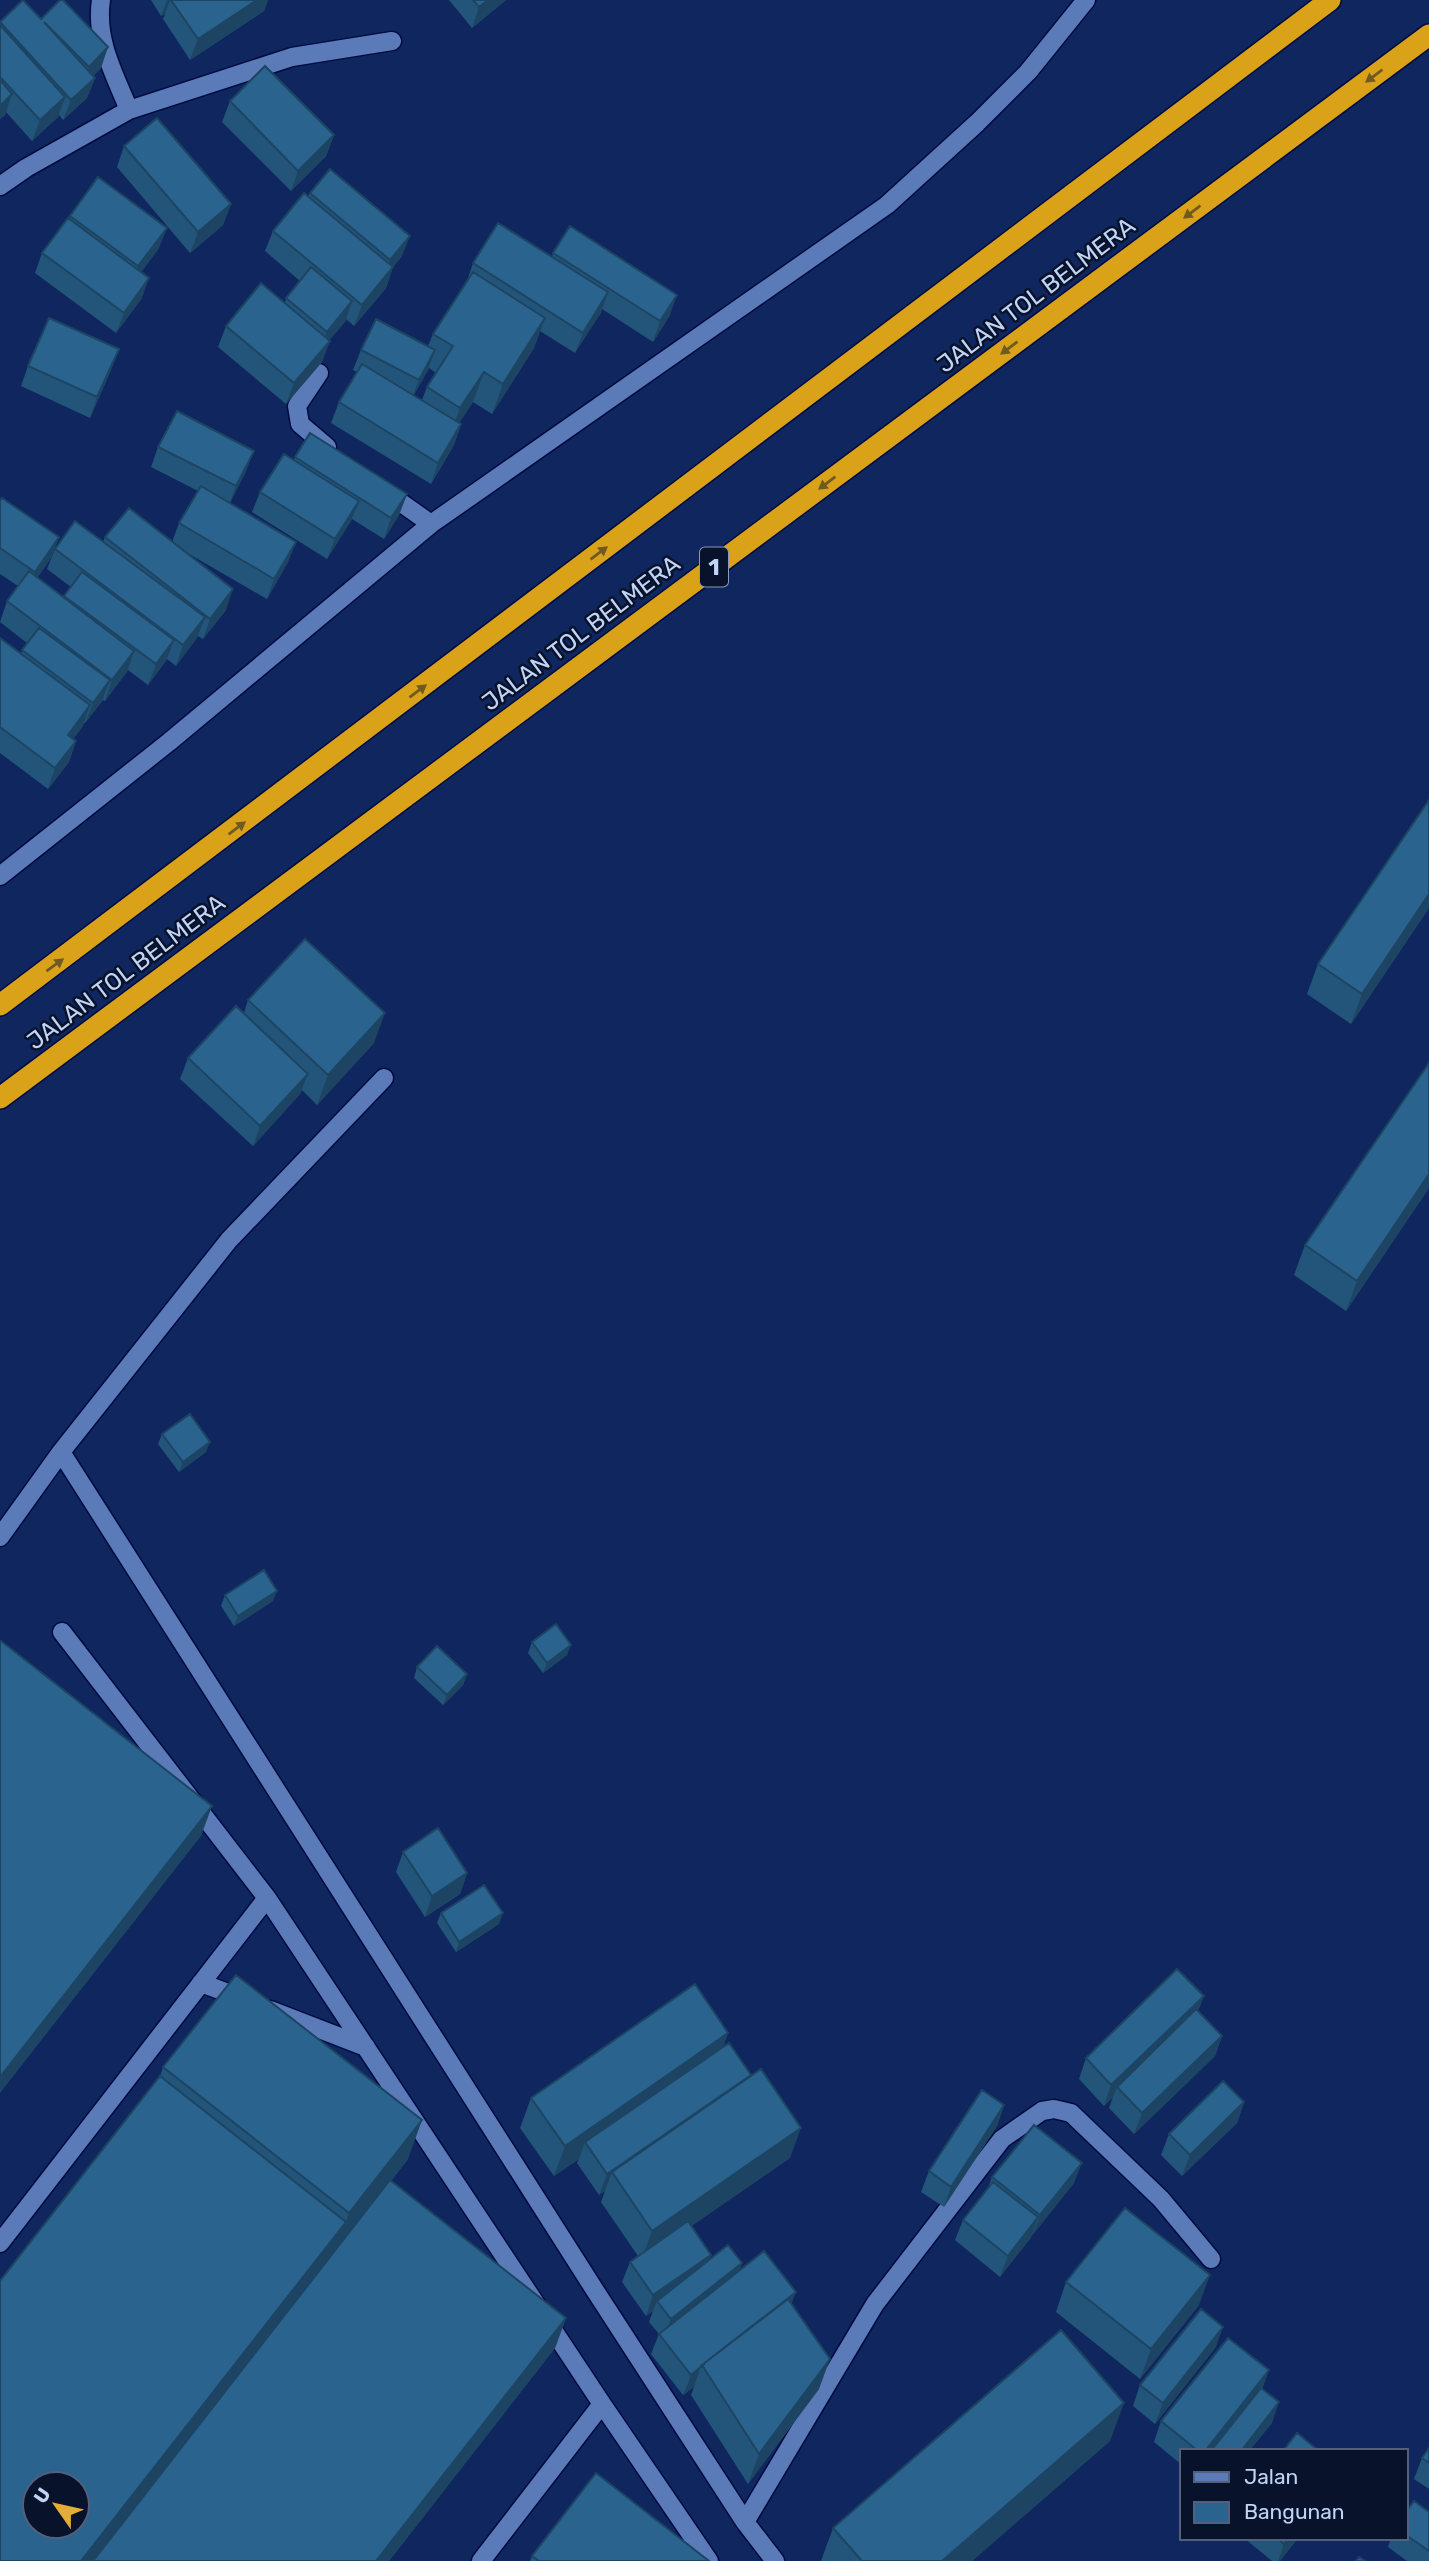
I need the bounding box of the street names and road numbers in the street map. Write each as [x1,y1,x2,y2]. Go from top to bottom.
street label: JALAN TOL BELMERA [932,211,1140,379]
road number: 1 [700,548,728,586]
street label: JALAN TOL BELMERA [477,549,685,717]
street label: JALAN TOL BELMERA [22,888,230,1056]

